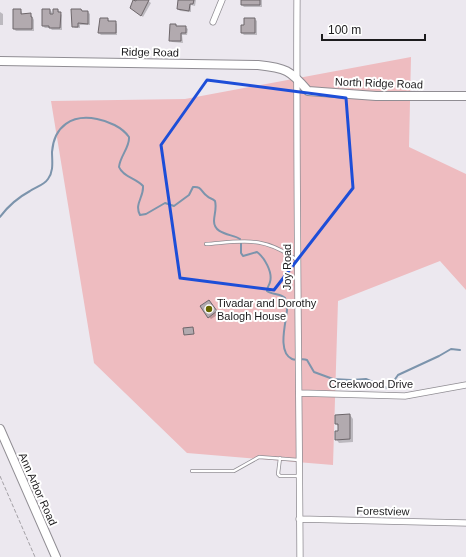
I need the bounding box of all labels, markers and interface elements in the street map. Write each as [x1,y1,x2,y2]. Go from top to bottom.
scale bar [322,16,425,42]
text: 100 m [328,23,361,37]
street label: Ridge Road [121,45,179,59]
street label: North Ridge Road [335,75,423,91]
street label: Joy Road [281,244,293,290]
place label: Tivadar and Dorothy Balogh House [217,297,317,322]
marker: Tivadar and Dorothy Balogh House [204,304,214,314]
street label: Creekwood Drive [329,378,413,390]
street label: Ann Arbor Road [17,451,59,527]
street label: Forestview [356,505,410,517]

